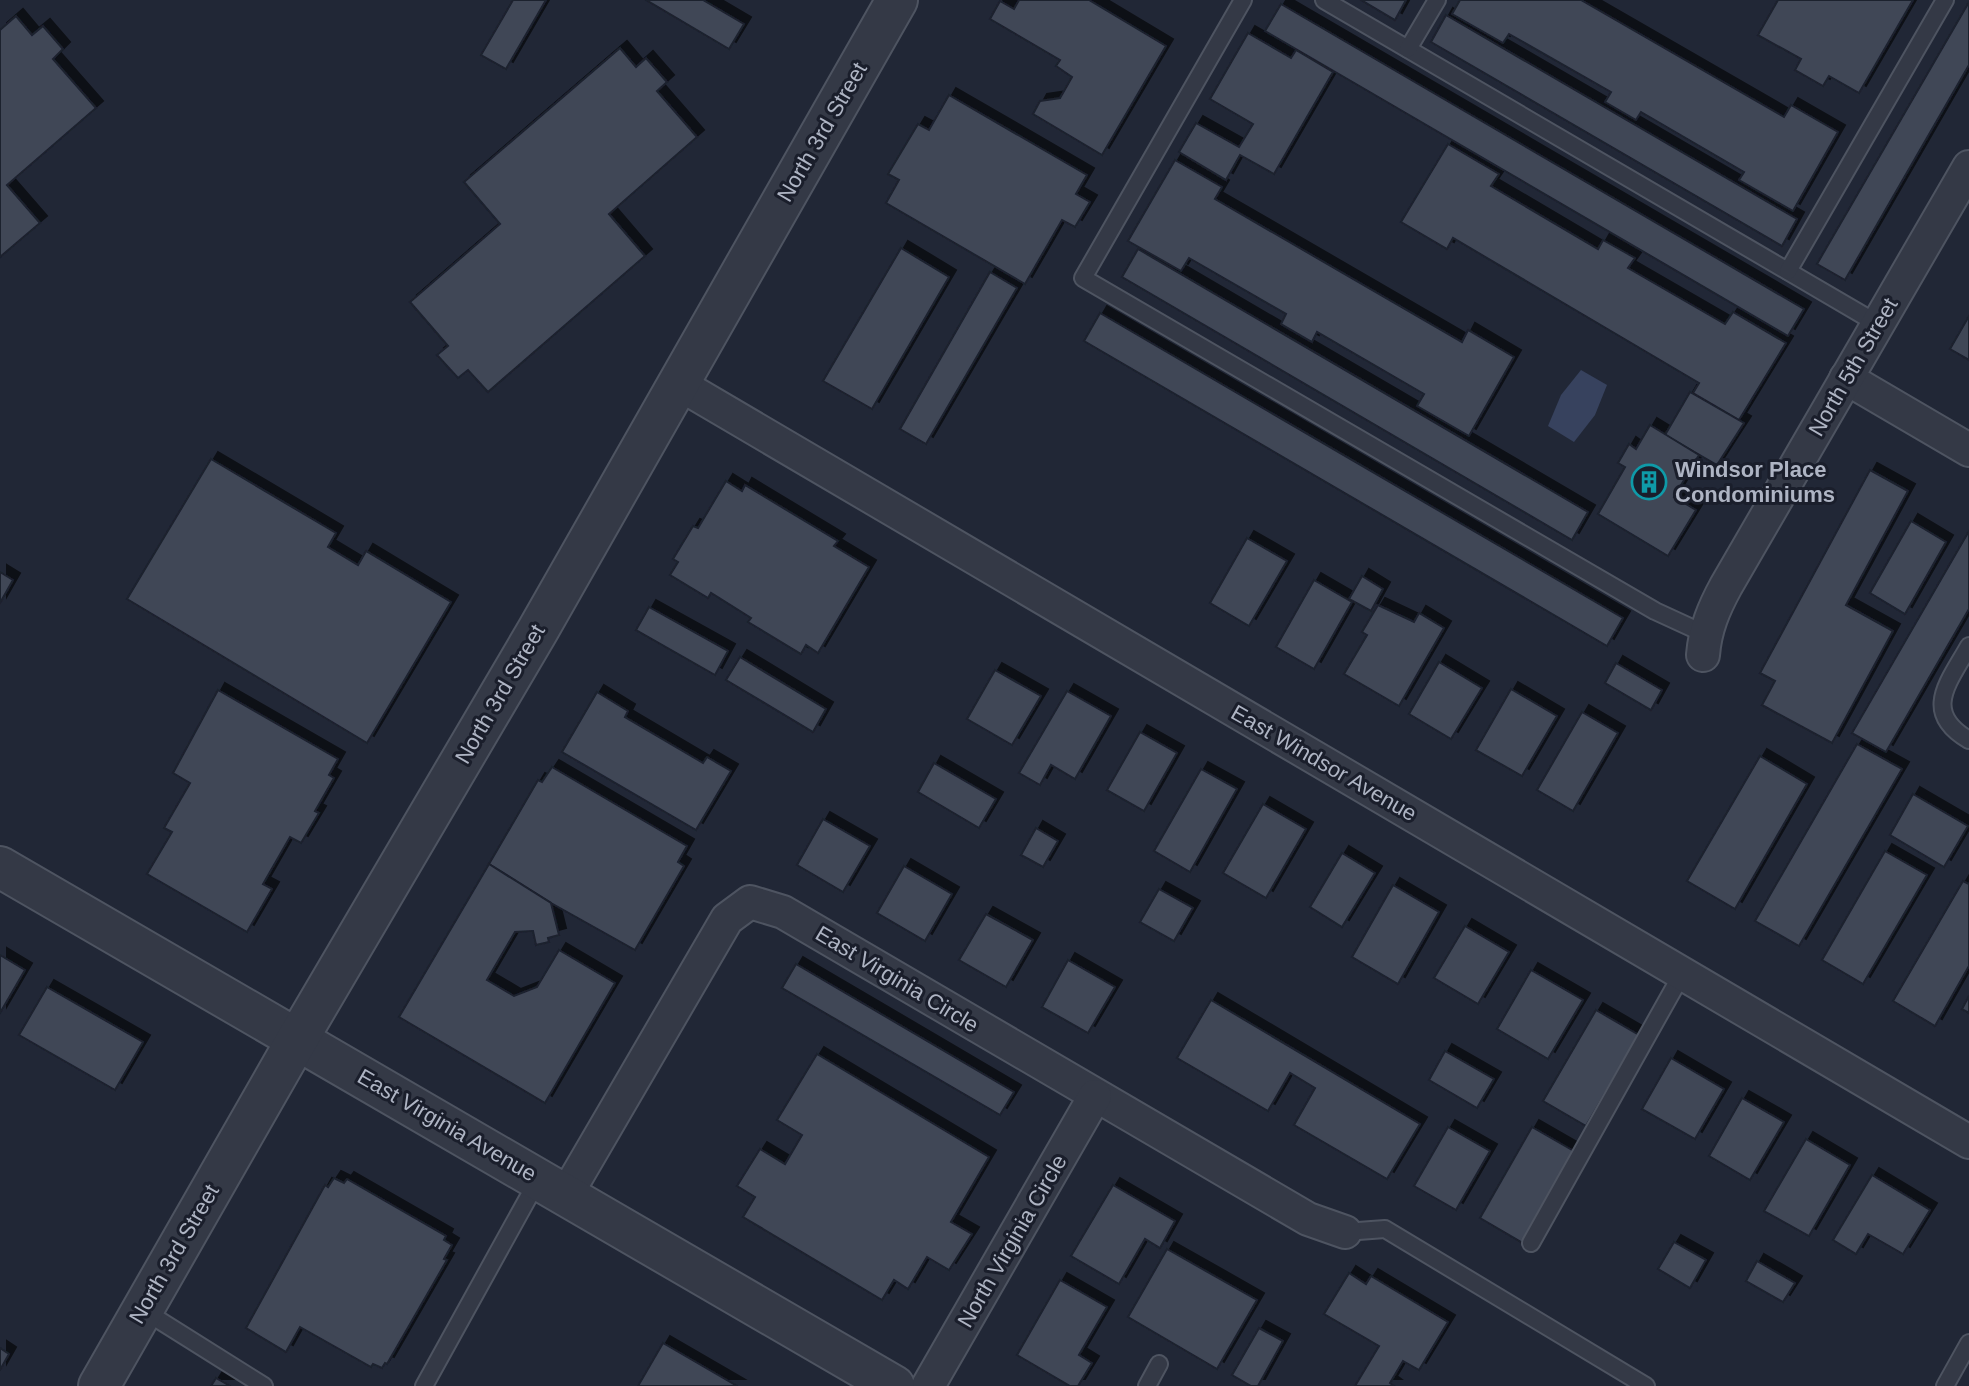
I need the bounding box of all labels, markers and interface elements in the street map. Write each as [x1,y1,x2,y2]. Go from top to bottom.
street label: North 3rd Street [772,58,872,206]
street label: North 5th Street [1803,293,1903,441]
place label: Windsor Place Condominiums [1675,457,1835,507]
building icon: Windsor Place Condominiums [1630,463,1668,501]
street label: North 3rd Street [450,620,550,768]
street label: East Windsor Avenue [1227,700,1421,826]
street label: East Virginia Circle [811,921,983,1037]
street label: East Virginia Avenue [353,1064,541,1186]
street label: North Virginia Circle [952,1150,1072,1332]
street label: North 3rd Street [124,1180,224,1328]

